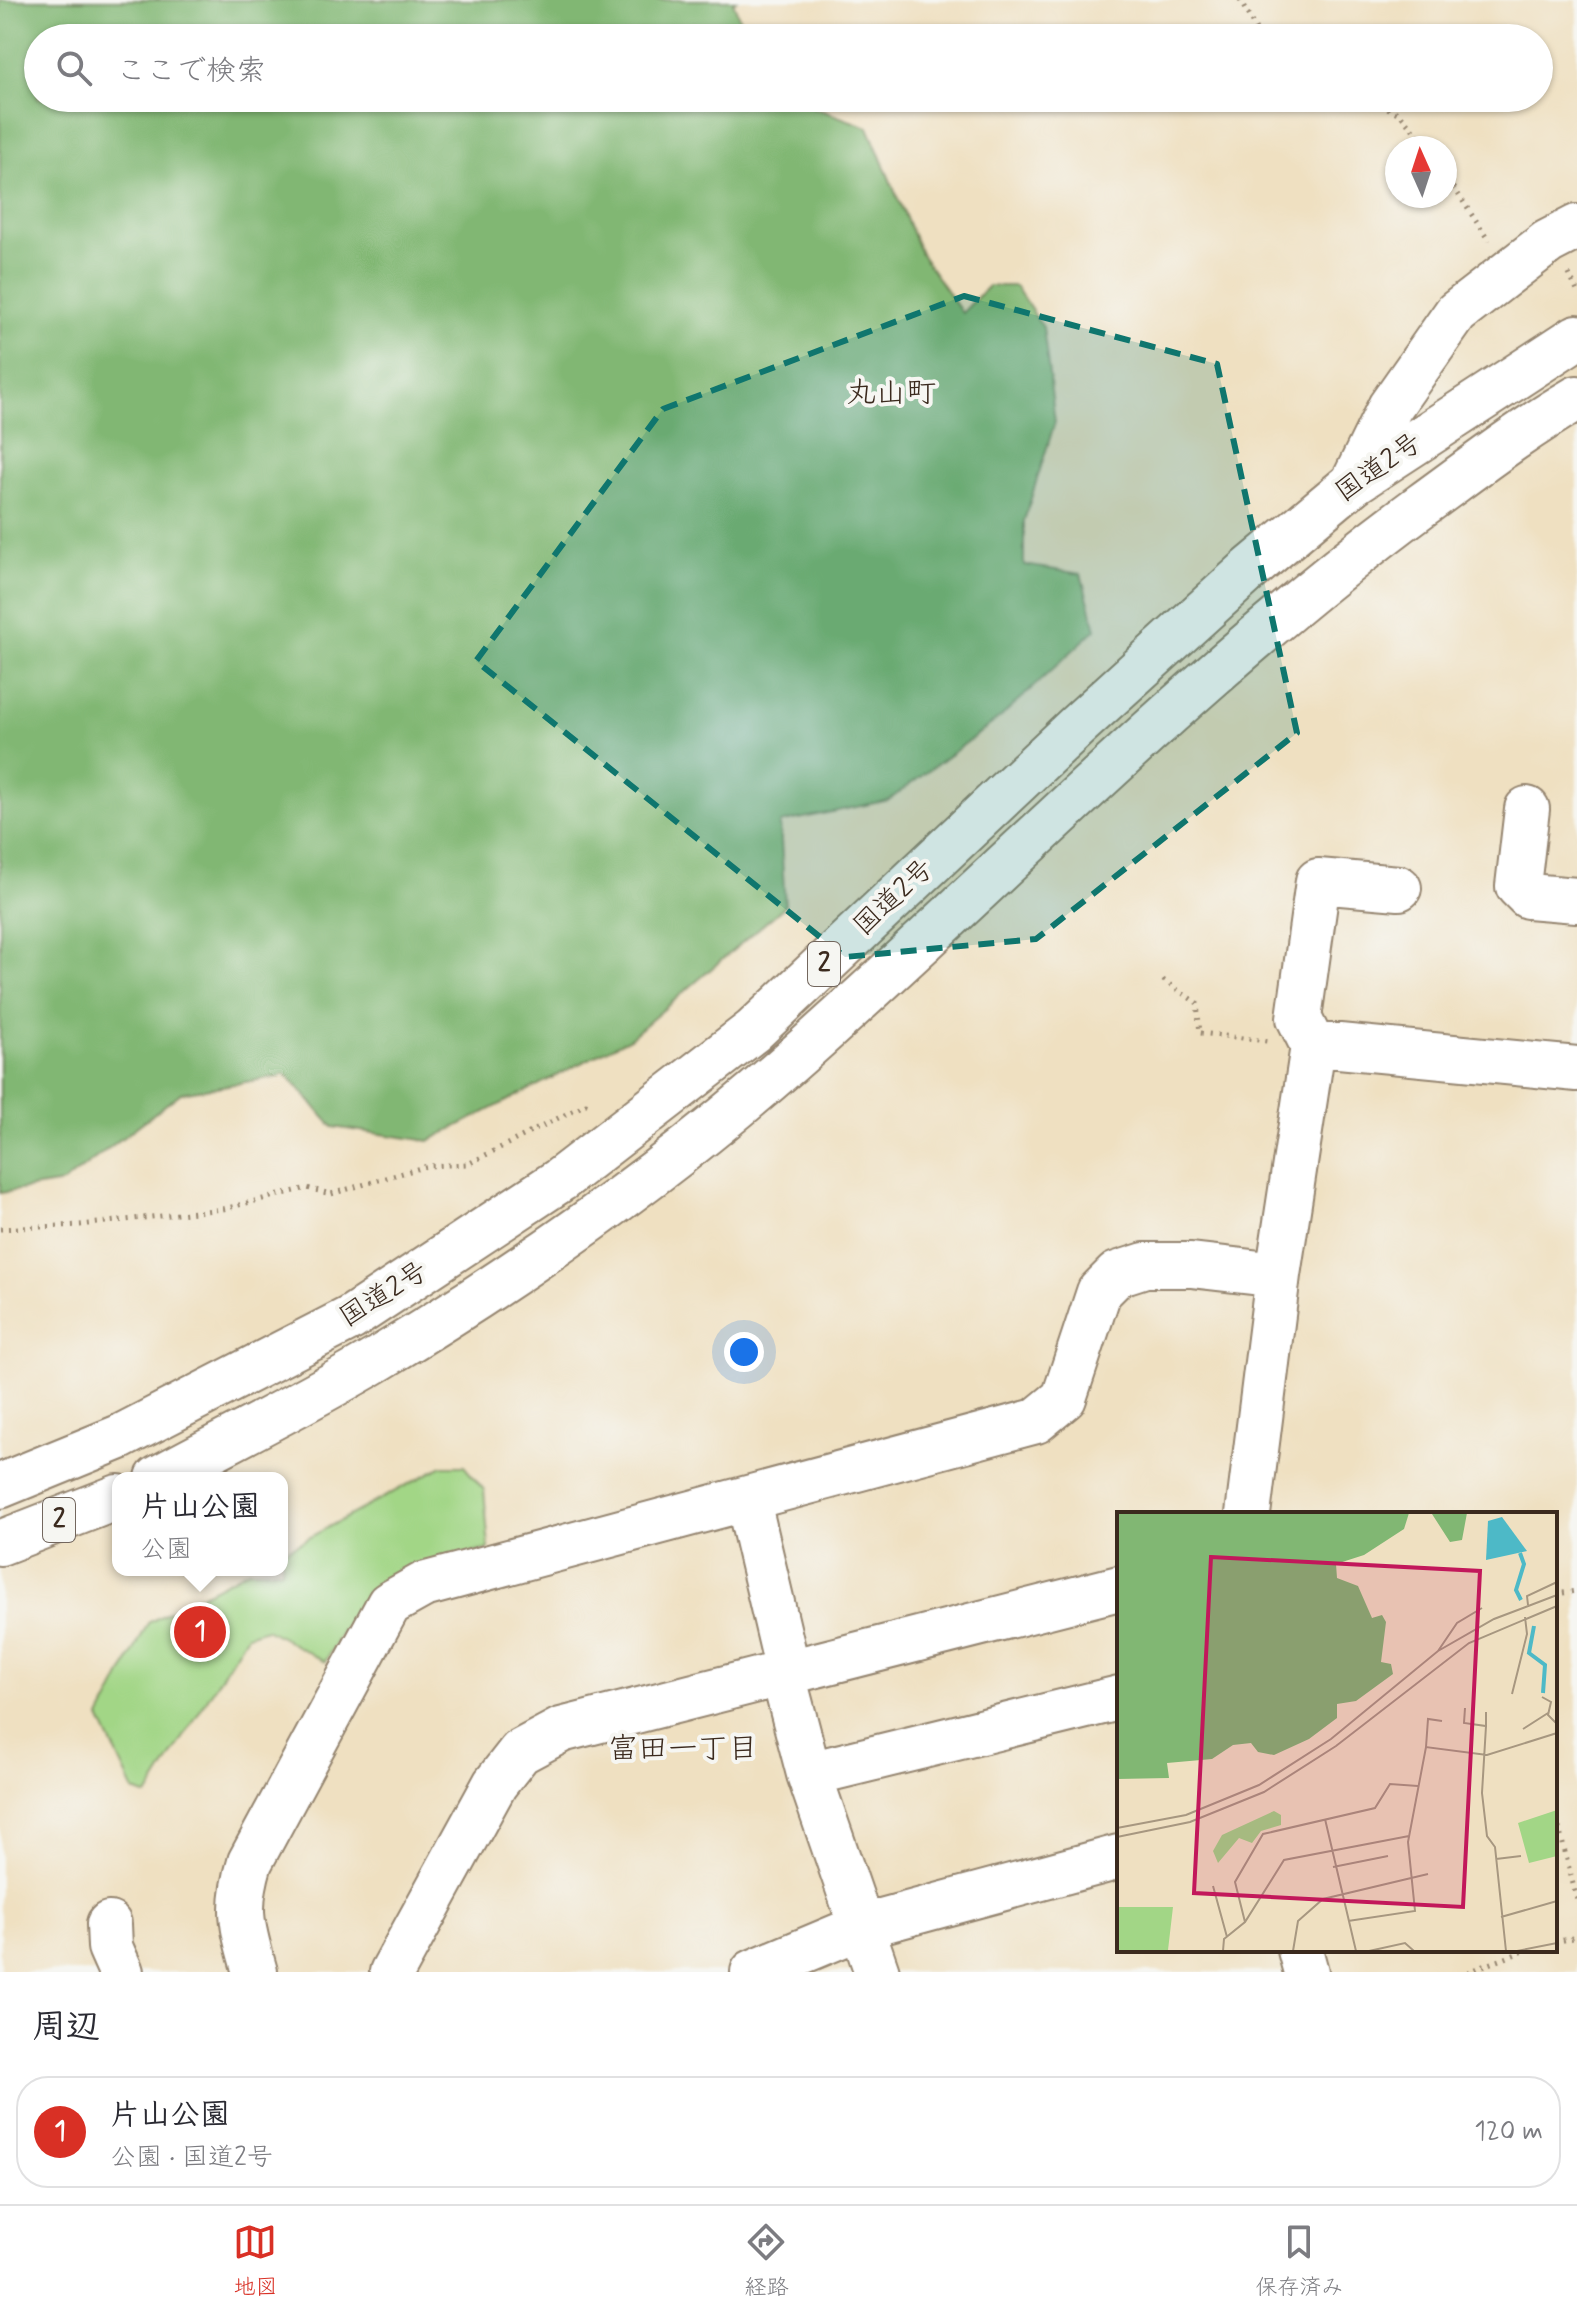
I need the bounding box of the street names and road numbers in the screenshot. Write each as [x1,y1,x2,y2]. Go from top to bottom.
street label: 国道2号 [1328,425,1430,511]
street label: 国道2号 [846,851,942,945]
road number: 2 [808,942,840,986]
street label: 国道2号 [333,1253,435,1337]
road number: 2 [43,1498,75,1542]

